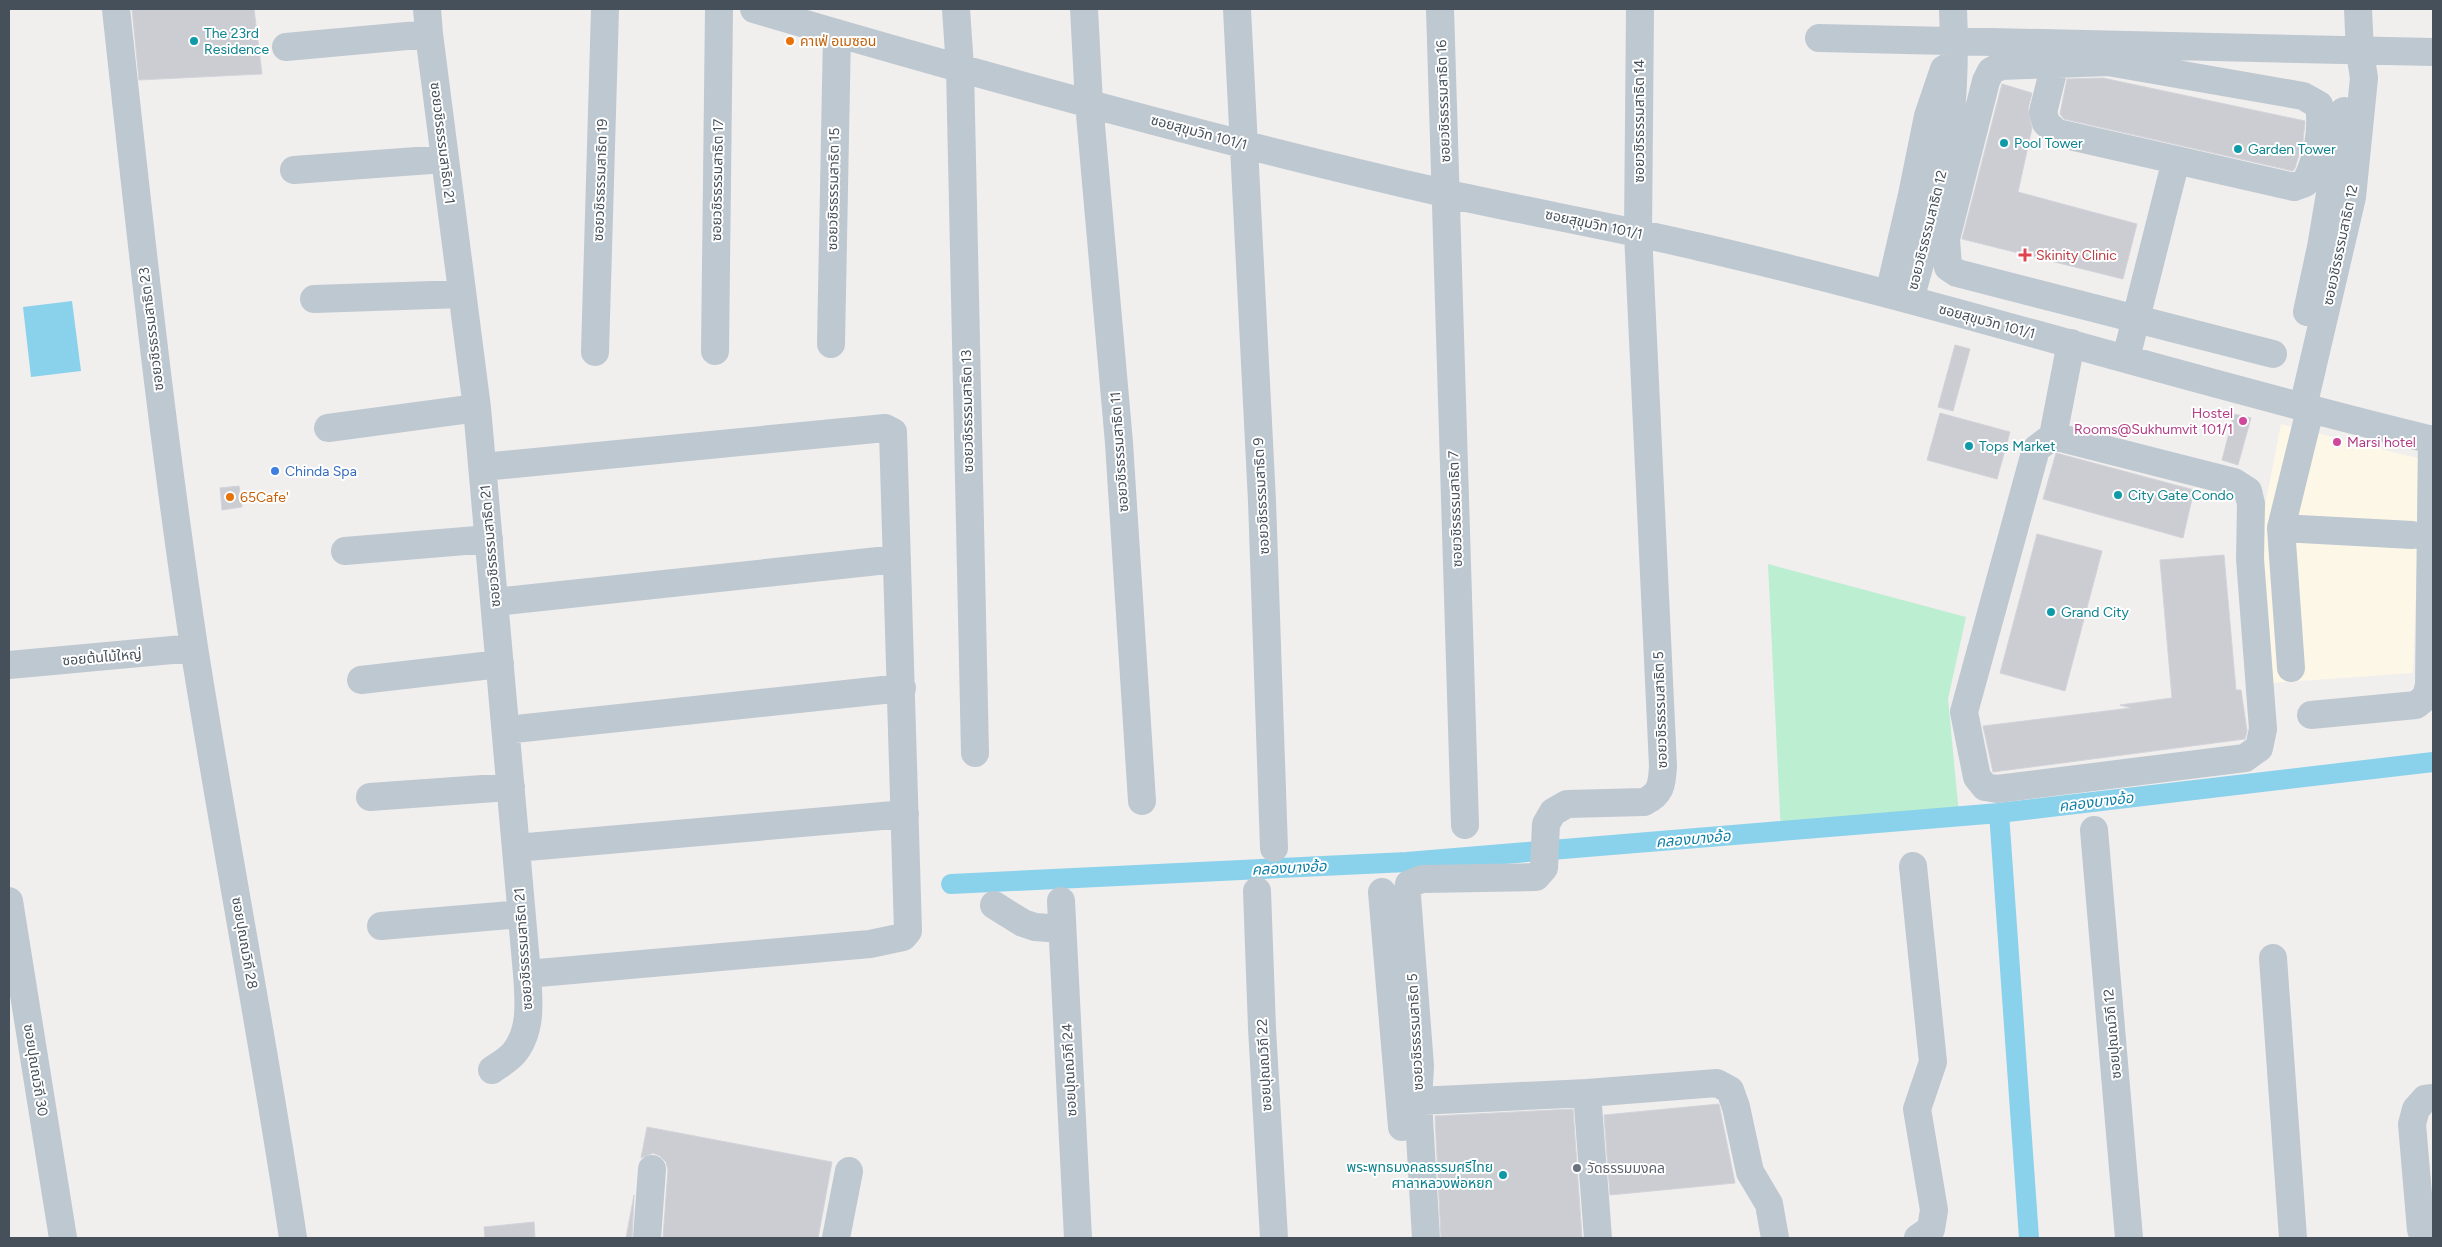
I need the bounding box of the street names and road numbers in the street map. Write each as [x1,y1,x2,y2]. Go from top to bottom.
street label: ซอยวชิรธรรมสาธิต 16 [1433,39,1454,163]
street label: ซอยวชิรธรรมสาธิต 14 [1631,59,1648,183]
street label: ซอยวชิรธรรมสาธิต 21 [427,81,458,205]
street label: ซอยสุขุมวิท 101/1 [1149,111,1249,154]
street label: ซอยวชิรธรรมสาธิต 19 [590,118,611,242]
street label: ซอยวชิรธรรมสาธิต 17 [708,118,727,241]
street label: ซอยวชิรธรรมสาธิต 15 [824,127,843,251]
street label: ซอยวชิรธรรมสาธิต 12 [1904,169,1951,292]
street label: ซอยวชิรธรรมสาธิต 12 [2319,183,2362,307]
street label: ซอยสุขุมวิท 101/1 [1544,206,1644,243]
street label: ซอยวชิรธรรมสาธิต 23 [135,266,168,392]
street label: ซอยสุขุมวิท 101/1 [1937,300,2037,343]
street label: ซอยวชิรธรรมสาธิต 13 [958,350,977,472]
street label: ซอยวชิรธรรมสาธิต 11 [1107,391,1132,513]
street label: ซอยวชิรธรรมสาธิต 9 [1250,437,1273,555]
street label: ซอยวชิรธรรมสาธิต 7 [1445,450,1466,568]
street label: ซอยวชิรธรรมสาธิต 21 [477,484,504,608]
street label: ซอยต้นไม้ใหญ่ [62,646,142,669]
street label: ซอยวชิรธรรมสาธิต 5 [1650,651,1671,769]
street label: ซอยวชิรธรรมสาธิต 21 [511,887,536,1011]
street label: ซอยปุณณวิถี 28 [228,896,261,990]
street label: ซอยวชิรธรรมสาธิต 5 [1404,973,1427,1091]
street label: ซอยปุณณวิถี 12 [2100,988,2125,1080]
street label: ซอยปุณณวิถี 22 [1254,1018,1275,1112]
street label: ซอยปุณณวิถี 30 [20,1023,51,1118]
street label: ซอยปุณณวิถี 24 [1059,1023,1080,1117]

